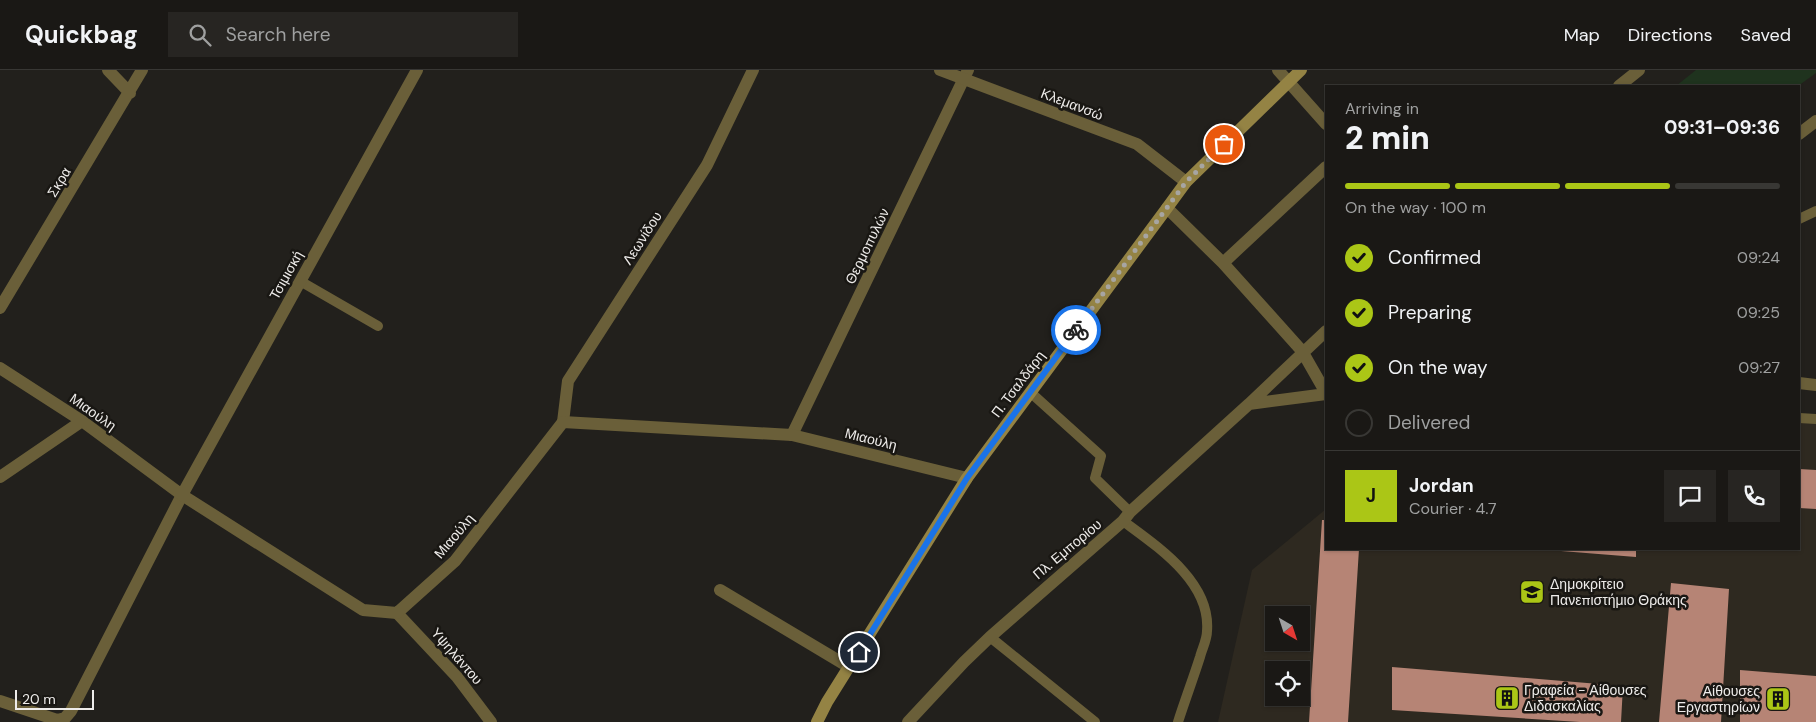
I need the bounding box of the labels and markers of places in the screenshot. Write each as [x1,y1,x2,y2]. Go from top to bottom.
pin [1203,123,1245,165]
place label: Δημοκρίτειο Πανεπιστήμιο Θράκης [1550,575,1687,609]
school or university icon: Δημοκρίτειο Πανεπιστήμιο Θράκης [1519,579,1545,605]
pin [838,631,880,673]
place label: Γραφεία - Αίθουσες Διδασκαλίας [1524,681,1647,715]
place label: Αίθουσες Εργαστηρίων [1677,682,1760,716]
building icon: Γραφεία - Αίθουσες Διδασκαλίας [1494,685,1520,711]
building icon: Αίθουσες Εργαστηρίων [1765,686,1791,712]

